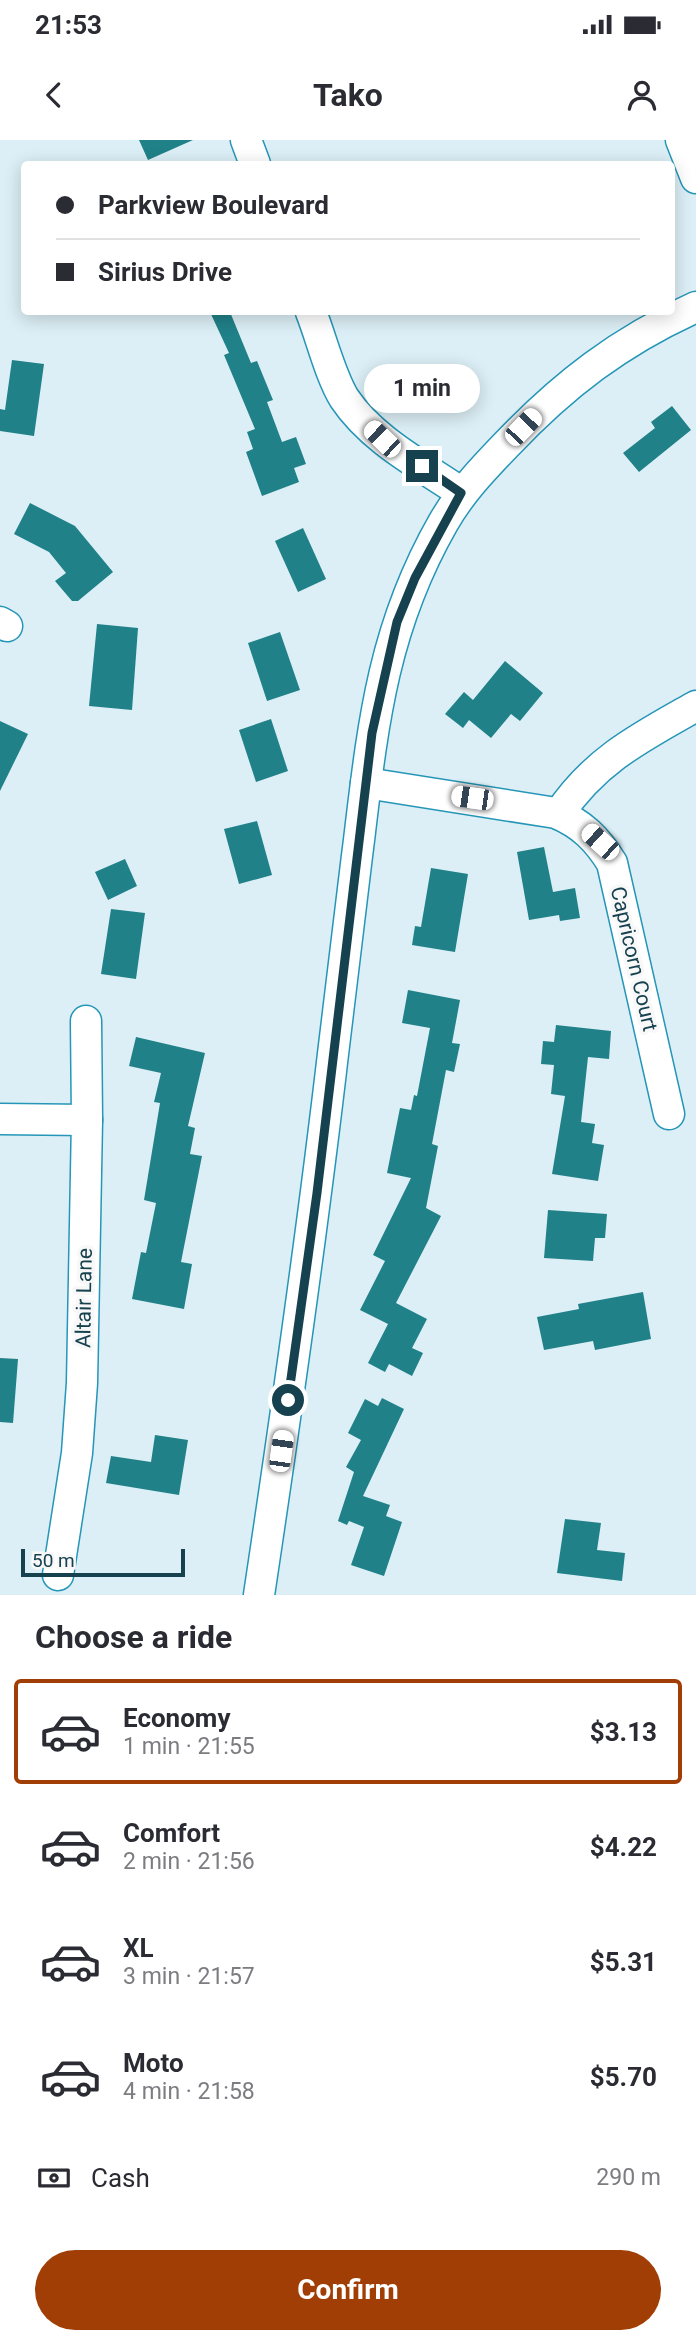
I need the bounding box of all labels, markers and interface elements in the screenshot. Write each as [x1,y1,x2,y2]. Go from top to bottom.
text: 21:53 [35,10,102,40]
icon: back [35,76,73,114]
text: Tako [313,76,383,114]
icon: person [623,76,661,114]
text: Parkview Boulevard [98,190,329,220]
text: Sirius Drive [98,257,232,287]
callout: 1 min [364,364,480,414]
text: 1 min [393,375,451,402]
car [501,405,546,449]
car [360,417,405,461]
route end [406,450,438,482]
car [450,785,495,811]
car [578,820,623,864]
street label: Capricorn Court [606,884,662,1034]
street label: Altair Lane [71,1248,97,1348]
route start [272,1384,304,1416]
car [268,1429,295,1473]
scale bar [21,1546,186,1578]
text: 50 m [32,1549,75,1572]
text: Choose a ride [35,1618,232,1656]
icon: car [39,1700,102,1763]
text: Economy [123,1703,230,1733]
text: $3.13 [590,1717,657,1747]
text: 1 min · 21:55 [123,1733,255,1760]
icon: car [39,1815,102,1878]
text: Comfort [123,1818,220,1848]
text: $4.22 [590,1832,657,1862]
text: 2 min · 21:56 [123,1848,255,1875]
icon: car [39,1930,102,1993]
text: XL [123,1933,154,1963]
text: $5.31 [590,1947,657,1977]
text: 3 min · 21:57 [123,1963,255,1990]
icon: car [39,2045,102,2108]
text: Moto [123,2048,184,2078]
text: $5.70 [590,2062,657,2092]
text: 4 min · 21:58 [123,2078,255,2105]
icon: cash [35,2159,73,2197]
text: Cash [91,2163,150,2193]
text: 290 m [596,2164,661,2191]
button: Confirm [35,2250,661,2330]

